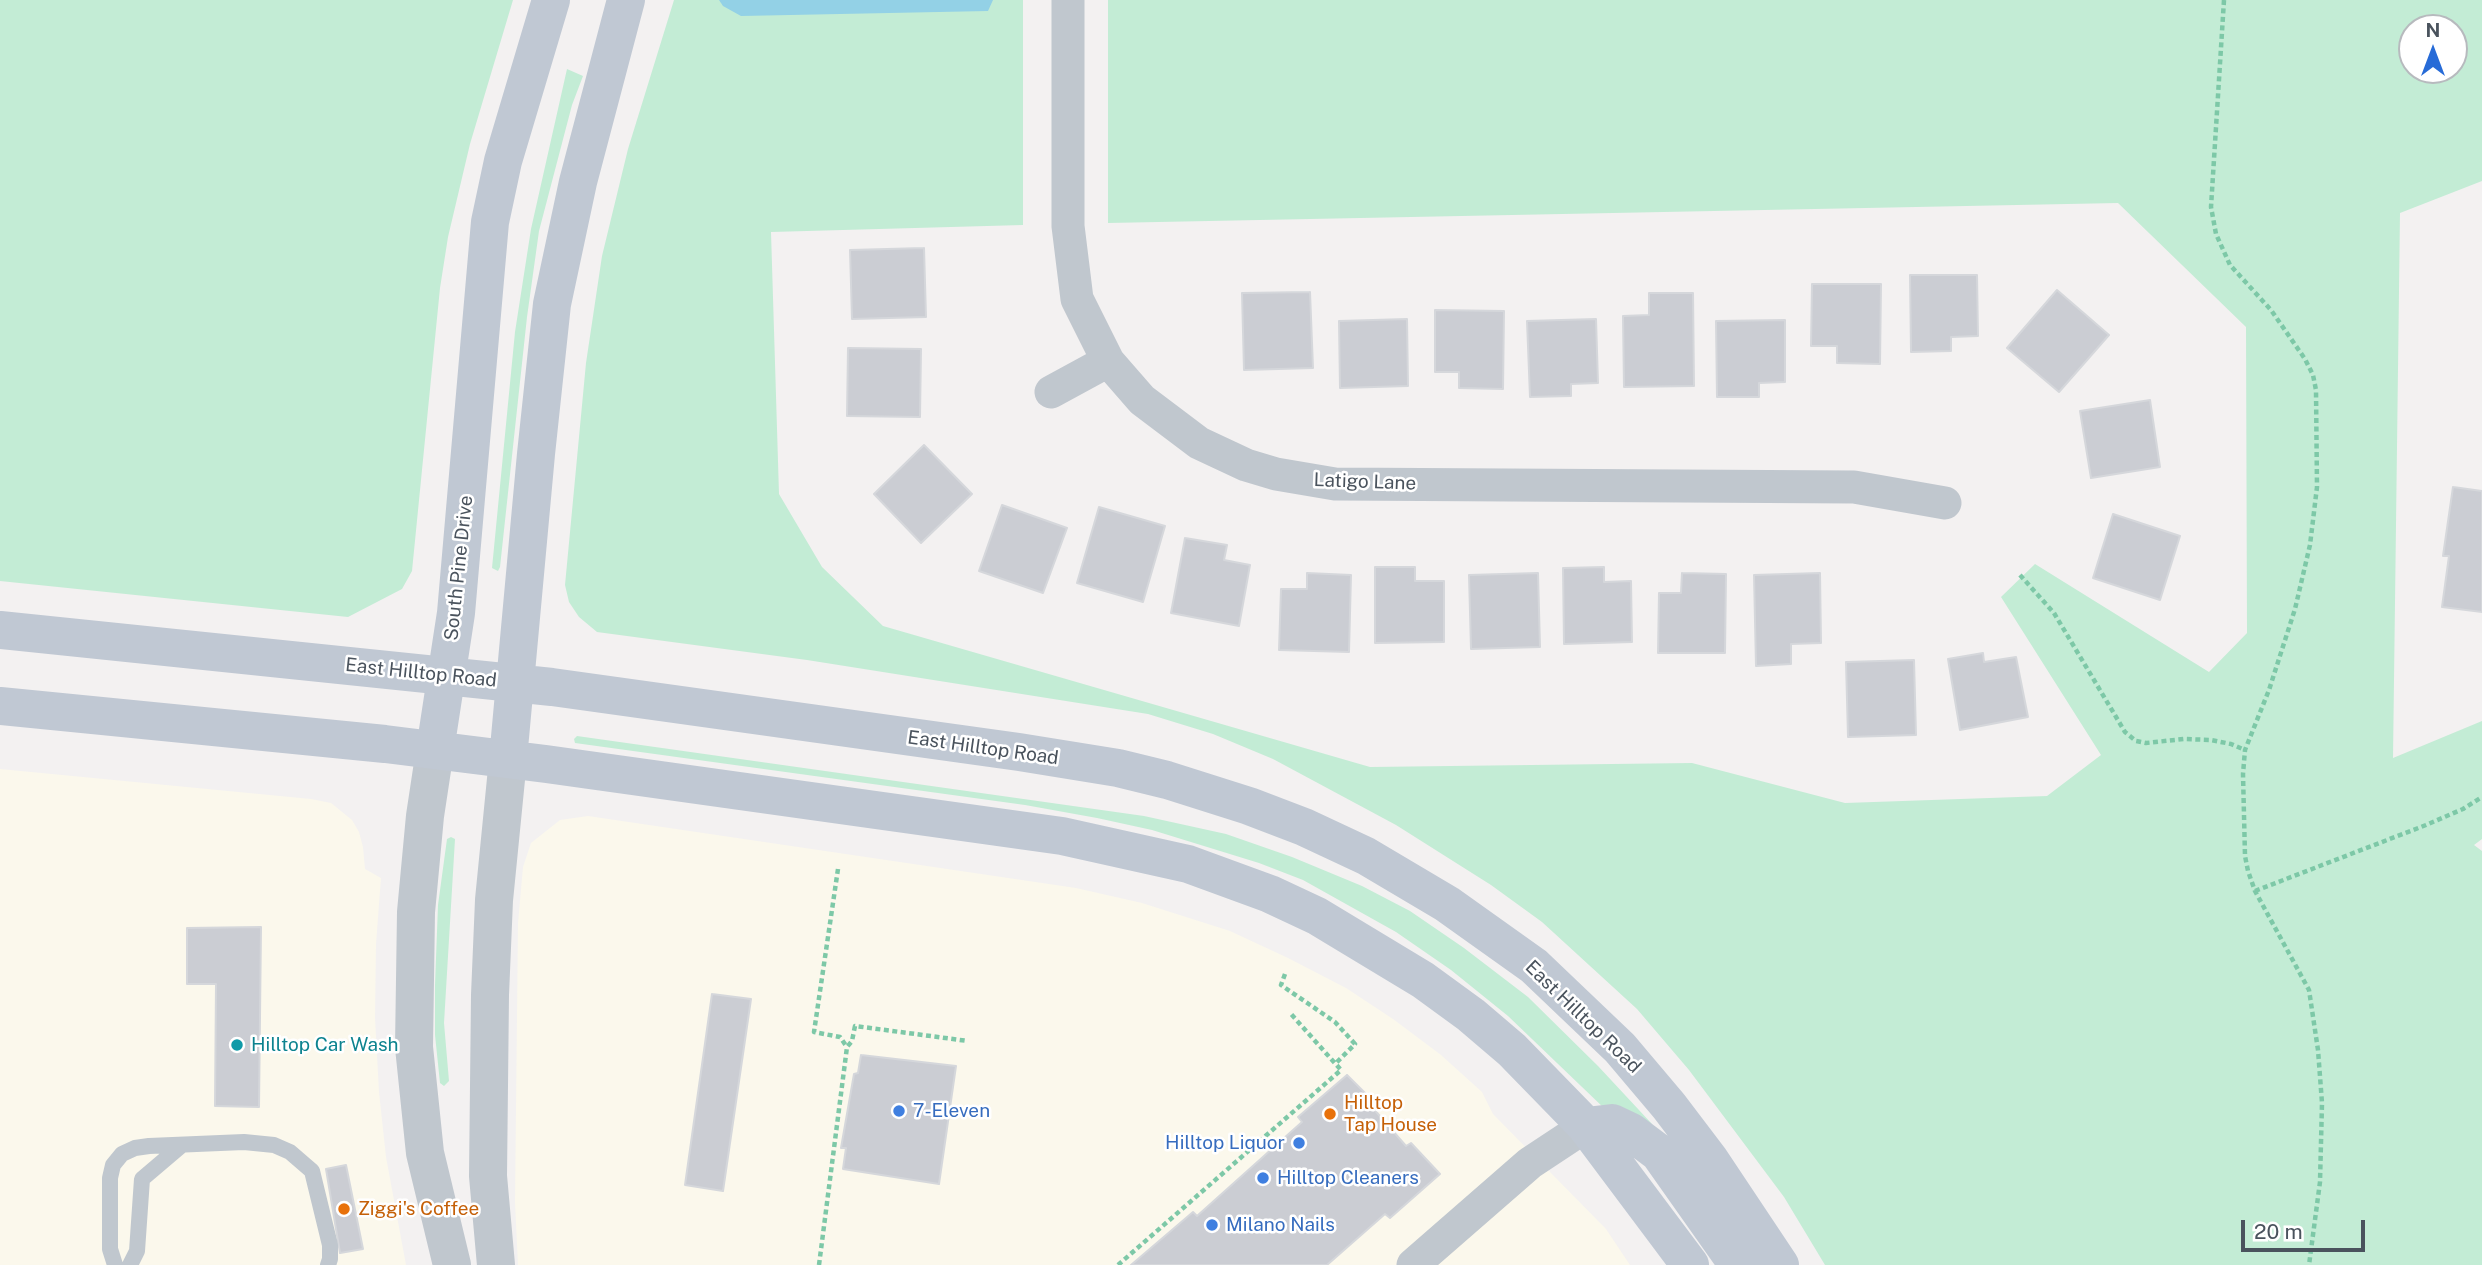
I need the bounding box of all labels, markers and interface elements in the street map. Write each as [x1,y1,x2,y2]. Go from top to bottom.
north arrow [2398,14,2468,84]
text: N [2426,19,2440,41]
street label: Latigo Lane [1313,469,1417,495]
street label: South Pine Drive [440,494,478,642]
street label: East Hilltop Road [344,654,498,692]
street label: East Hilltop Road [906,726,1060,770]
street label: East Hilltop Road [1520,956,1646,1078]
place label: Hilltop Car Wash [251,1034,398,1056]
marker: Hilltop Car Wash [229,1037,245,1053]
place label: Hilltop Tap House [1344,1092,1437,1136]
place label: 7-Eleven [913,1100,990,1122]
marker: 7-Eleven [891,1103,907,1119]
marker: Hilltop Tap House [1322,1106,1338,1122]
place label: Hilltop Liquor [1165,1132,1285,1154]
marker: Hilltop Liquor [1291,1135,1307,1151]
place label: Hilltop Cleaners [1277,1167,1419,1189]
marker: Hilltop Cleaners [1255,1170,1271,1186]
place label: Ziggi's Coffee [358,1198,479,1220]
marker: Ziggi's Coffee [336,1201,352,1217]
scale bar [2244,1206,2368,1250]
place label: Milano Nails [1226,1214,1335,1236]
marker: Milano Nails [1204,1217,1220,1233]
text: 20 m [2254,1219,2303,1244]

